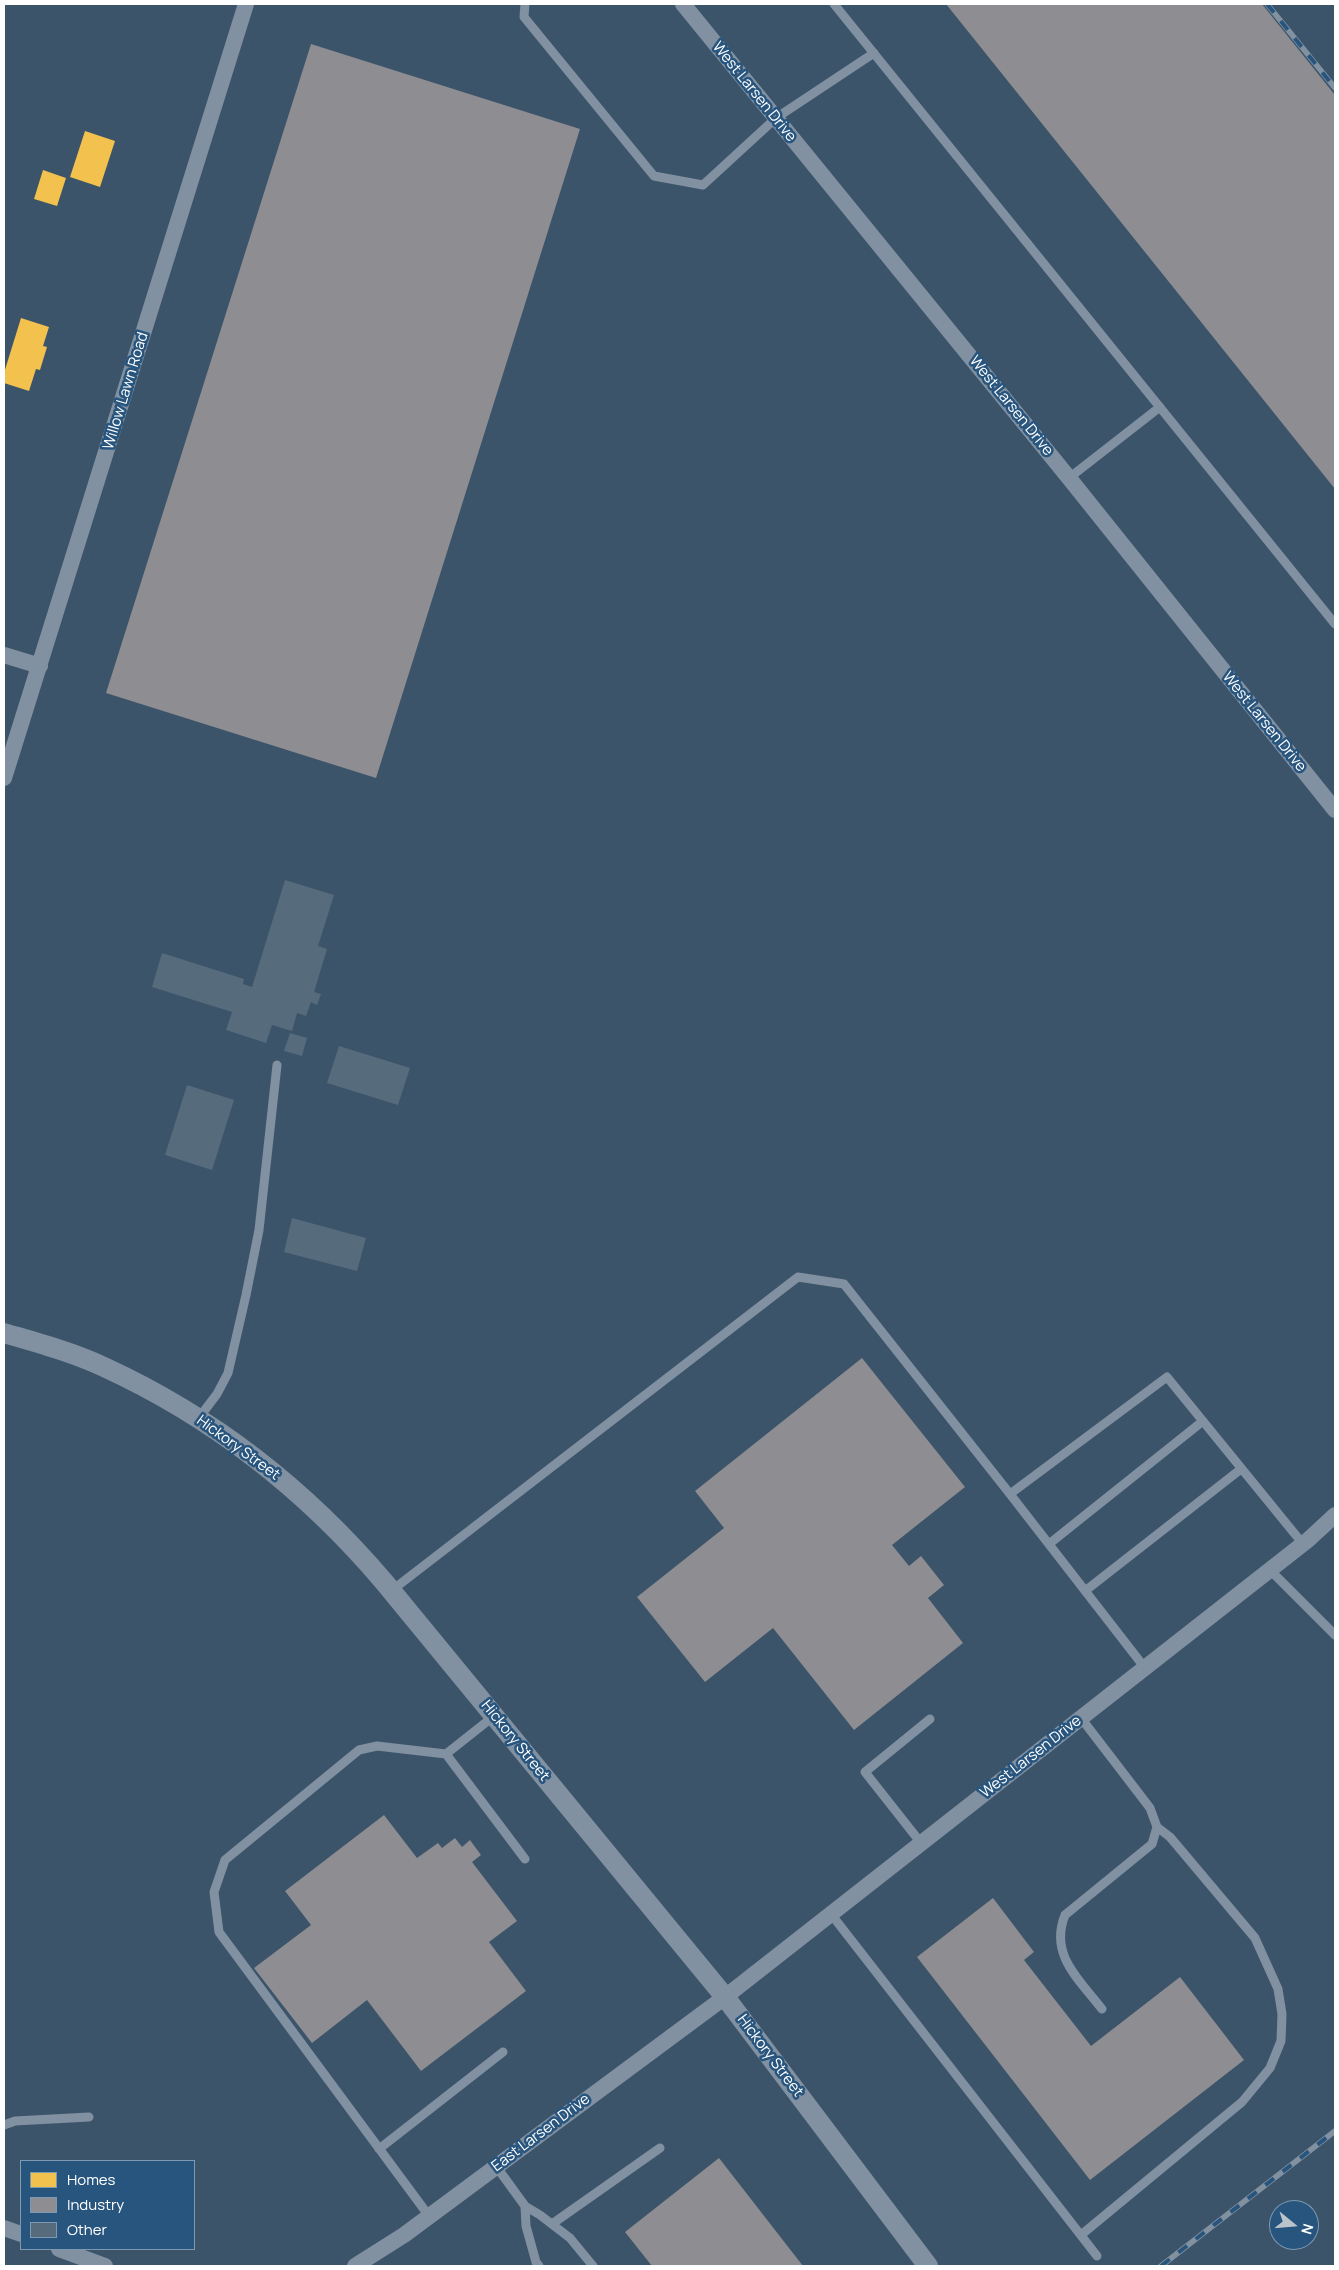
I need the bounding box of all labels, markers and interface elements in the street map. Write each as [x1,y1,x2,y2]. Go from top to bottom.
street label: West Larsen Drive [708,38,800,146]
street label: Willow Lawn Road [100,330,152,452]
street label: West Larsen Drive [965,352,1057,460]
street label: West Larsen Drive [1218,668,1310,776]
street label: Hickory Street [193,1412,283,1484]
street label: Hickory Street [477,1697,553,1785]
street label: West Larsen Drive [977,1712,1085,1802]
street label: Hickory Street [733,2011,807,2101]
street label: East Larsen Drive [488,2090,594,2176]
legend [20,2160,195,2250]
text: Homes [67,2169,115,2190]
text: Industry [67,2194,124,2215]
north arrow [1269,2200,1319,2250]
text: Other [67,2219,107,2240]
text: N [1297,2222,1318,2237]

